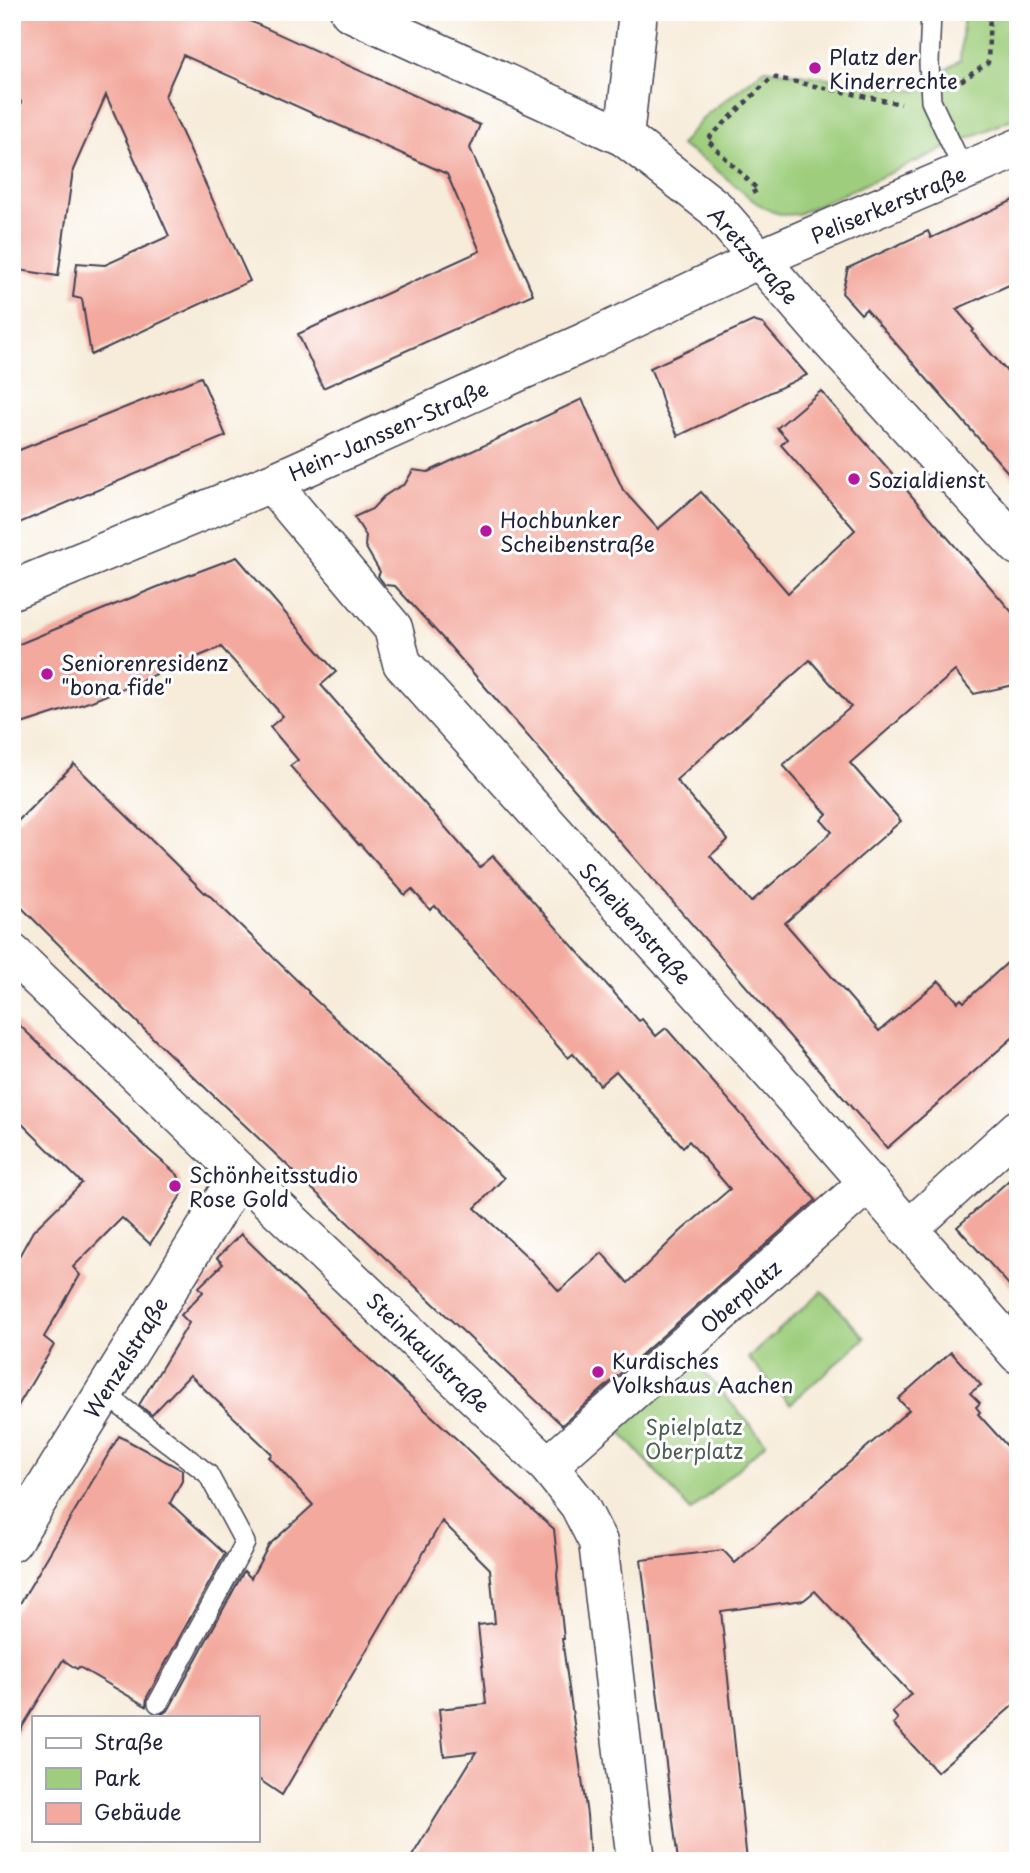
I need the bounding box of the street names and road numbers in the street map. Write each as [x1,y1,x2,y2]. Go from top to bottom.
street label: Peliserkerstraße [806,157,970,251]
street label: Aretzstraße [701,199,807,311]
street label: Hein-Janssen-Straße [283,372,493,488]
street label: Scheibenstraße [572,855,700,991]
street label: Oberplatz [692,1252,788,1340]
street label: Steinkaulstraße [360,1284,498,1420]
street label: Wenzelstraße [75,1290,175,1424]

